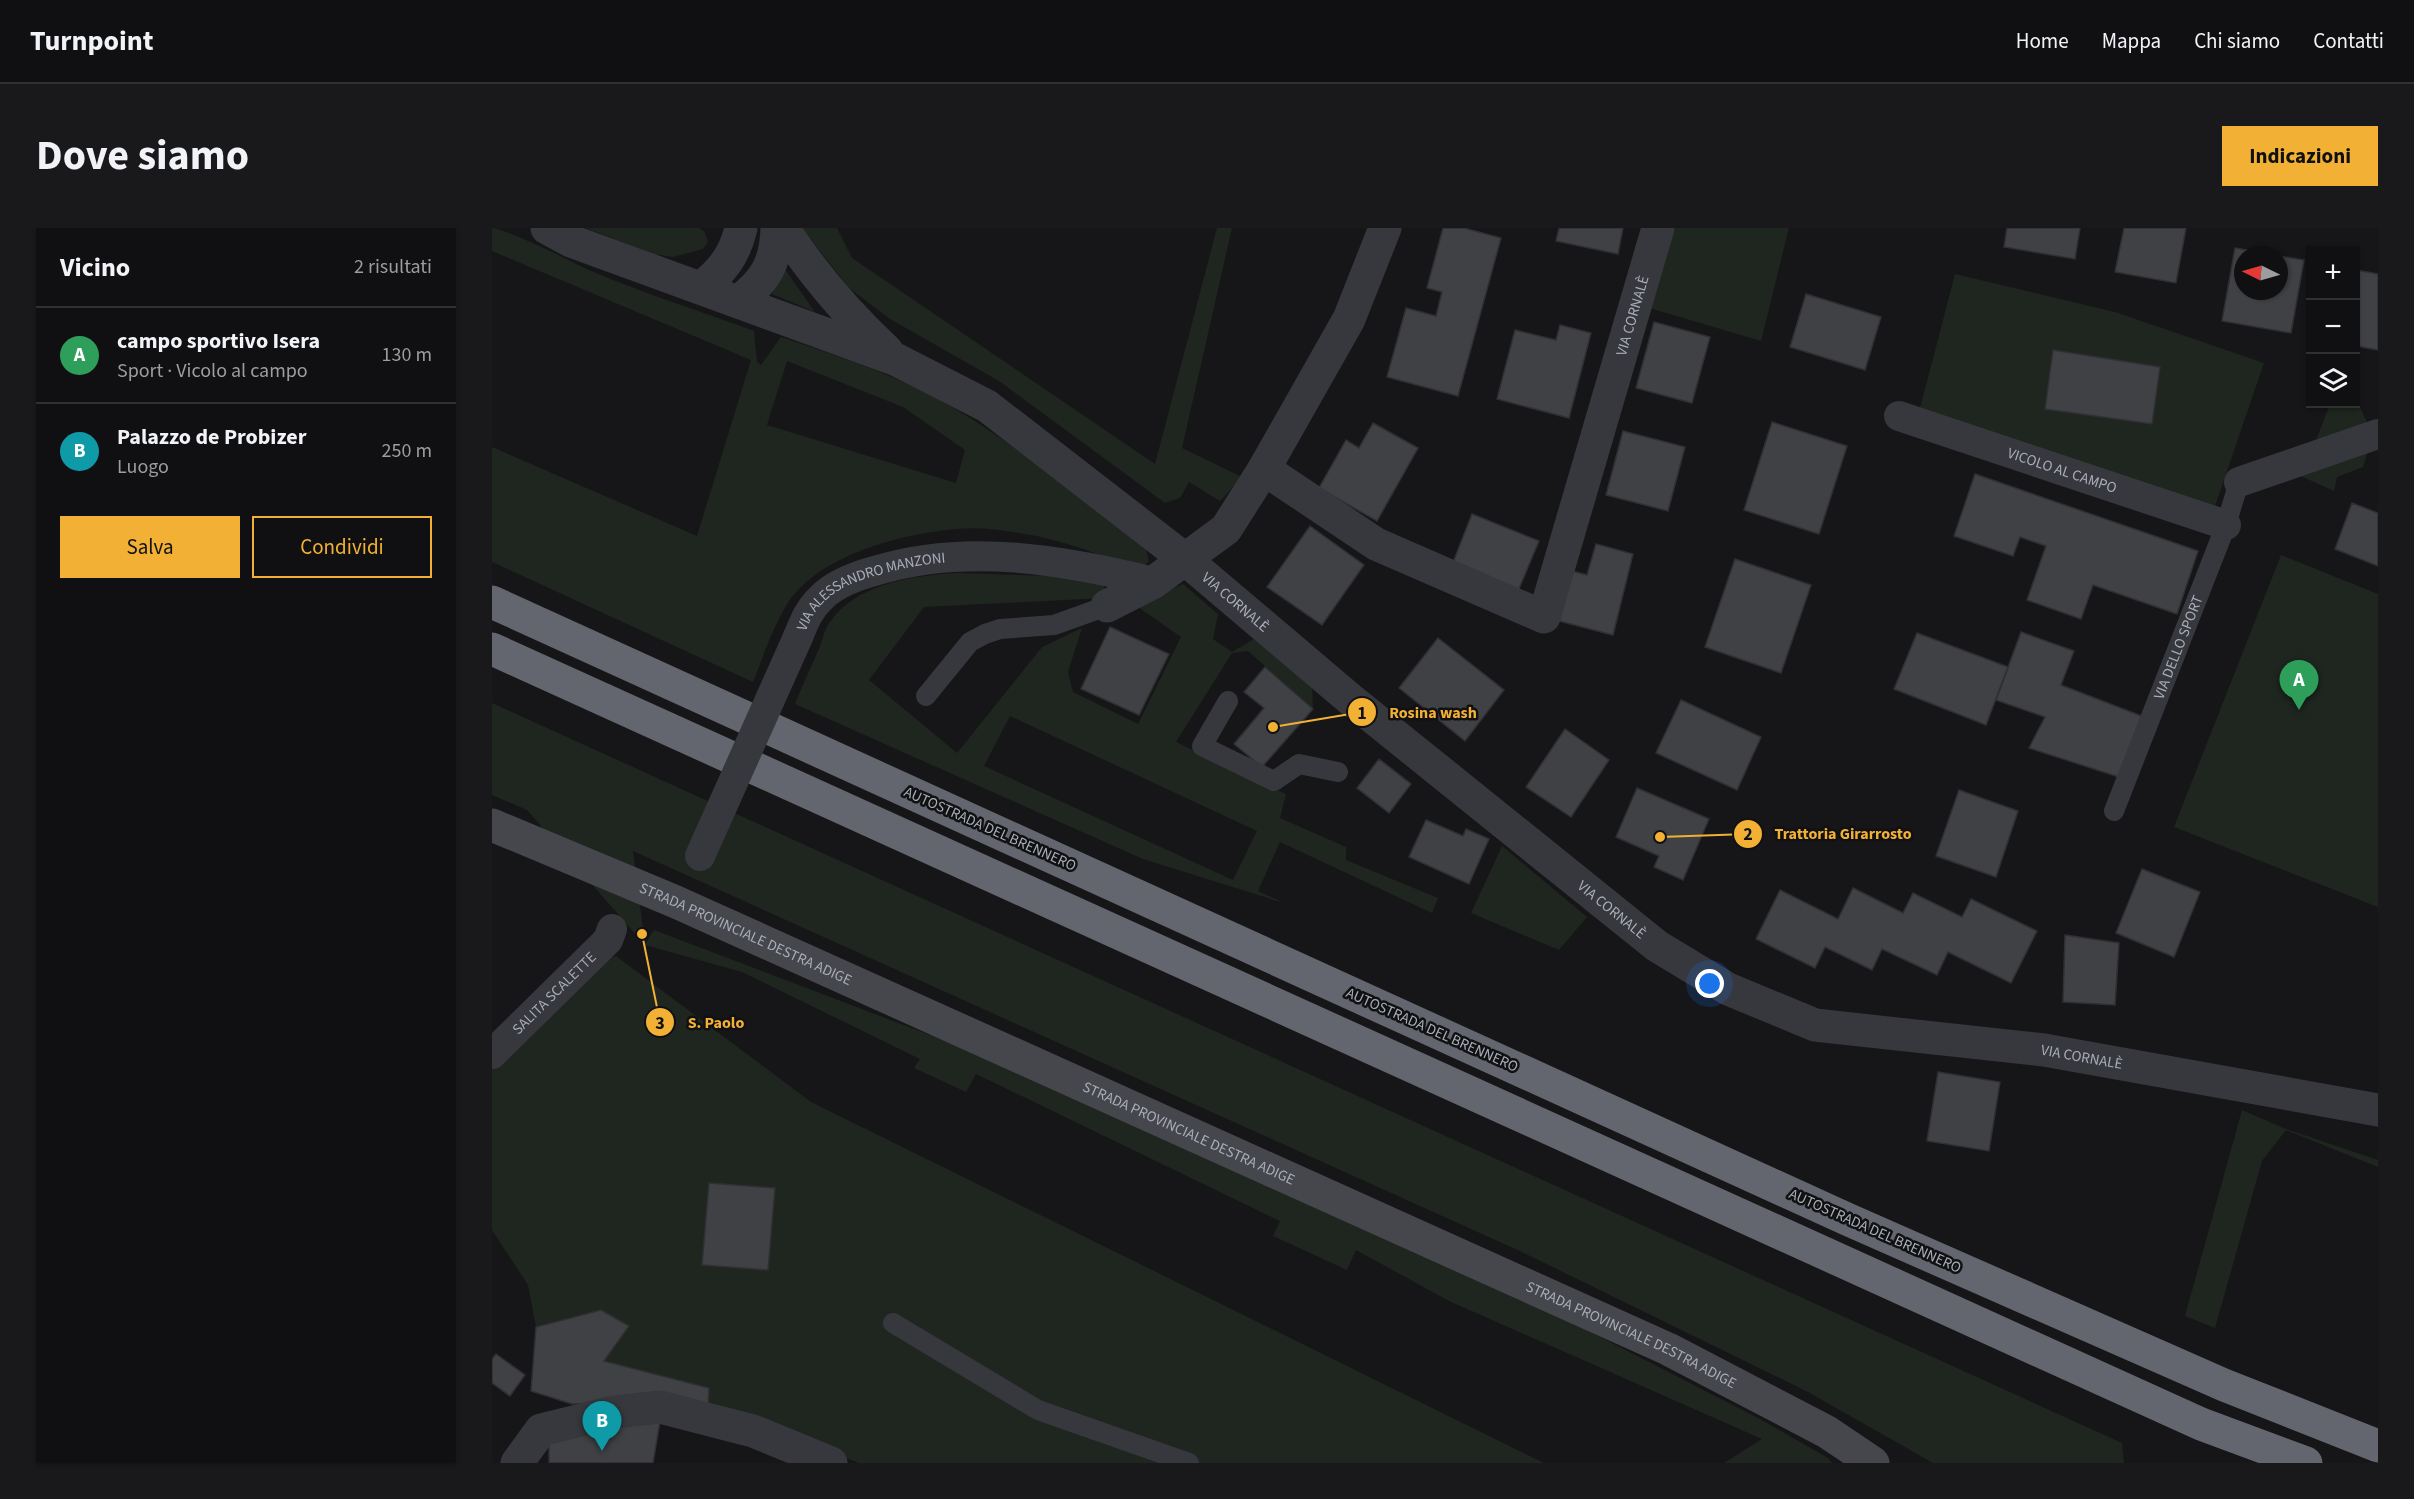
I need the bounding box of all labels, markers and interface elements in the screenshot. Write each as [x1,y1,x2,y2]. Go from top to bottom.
text: Turnpoint [30,21,154,61]
text: Home [2016,26,2069,56]
text: Mappa [2102,26,2161,56]
text: Chi siamo [2194,26,2280,56]
text: Contatti [2313,26,2384,56]
text: Dove siamo [36,126,249,186]
button: Indicazioni [2222,126,2378,186]
north arrow [2234,246,2288,300]
map controls [2306,246,2360,408]
button: + [2306,246,2360,300]
text: Vicino [60,249,130,286]
text: 2 risultati [354,253,432,281]
street label: VIA CORNALÈ [1611,273,1654,358]
button: − [2306,300,2360,354]
text: campo sportivo Isera [117,325,320,357]
text: A [74,341,85,369]
text: 130 m [382,341,432,369]
button: layers [2306,354,2360,408]
text: Sport · Vicolo al campo [117,357,308,385]
text: Palazzo de Probizer [117,421,306,453]
text: B [73,437,86,465]
text: 250 m [382,437,432,465]
street label: VICOLO AL CAMPO [2005,442,2120,498]
text: Luogo [117,453,169,481]
button: Salva [60,516,240,578]
button: Condividi [252,516,432,578]
street label: VIA ALESSANDRO MANZONI [791,547,946,634]
street label: VIA CORNALÈ [1197,567,1274,637]
street label: VIA DELLO SPORT [2148,592,2208,702]
pin: A [2280,660,2318,710]
callout: Rosina wash [1347,695,1489,729]
text: 1 [1357,701,1367,726]
text: Rosina wash [1389,702,1477,724]
street label: AUTOSTRADA DEL BRENNERO [901,782,1079,877]
callout: Trattoria Girarrosto [1733,817,1924,851]
text: 2 [1743,822,1753,847]
text: Trattoria Girarrosto [1774,823,1912,845]
street label: VIA CORNALÈ [1573,876,1651,944]
street label: STRADA PROVINCIALE DESTRA ADIGE [636,877,855,990]
street label: SALITA SCALETTE [507,947,601,1039]
your location [1695,969,1724,998]
street label: AUTOSTRADA DEL BRENNERO [1343,983,1521,1078]
callout: S. Paolo [645,1005,756,1039]
text: 3 [655,1011,665,1036]
text: S. Paolo [688,1012,744,1034]
street label: VIA CORNALÈ [2039,1039,2124,1074]
street label: STRADA PROVINCIALE DESTRA ADIGE [1079,1076,1299,1190]
street label: AUTOSTRADA DEL BRENNERO [1786,1184,1964,1279]
street label: STRADA PROVINCIALE DESTRA ADIGE [1522,1276,1740,1393]
pin: B [582,1402,622,1451]

